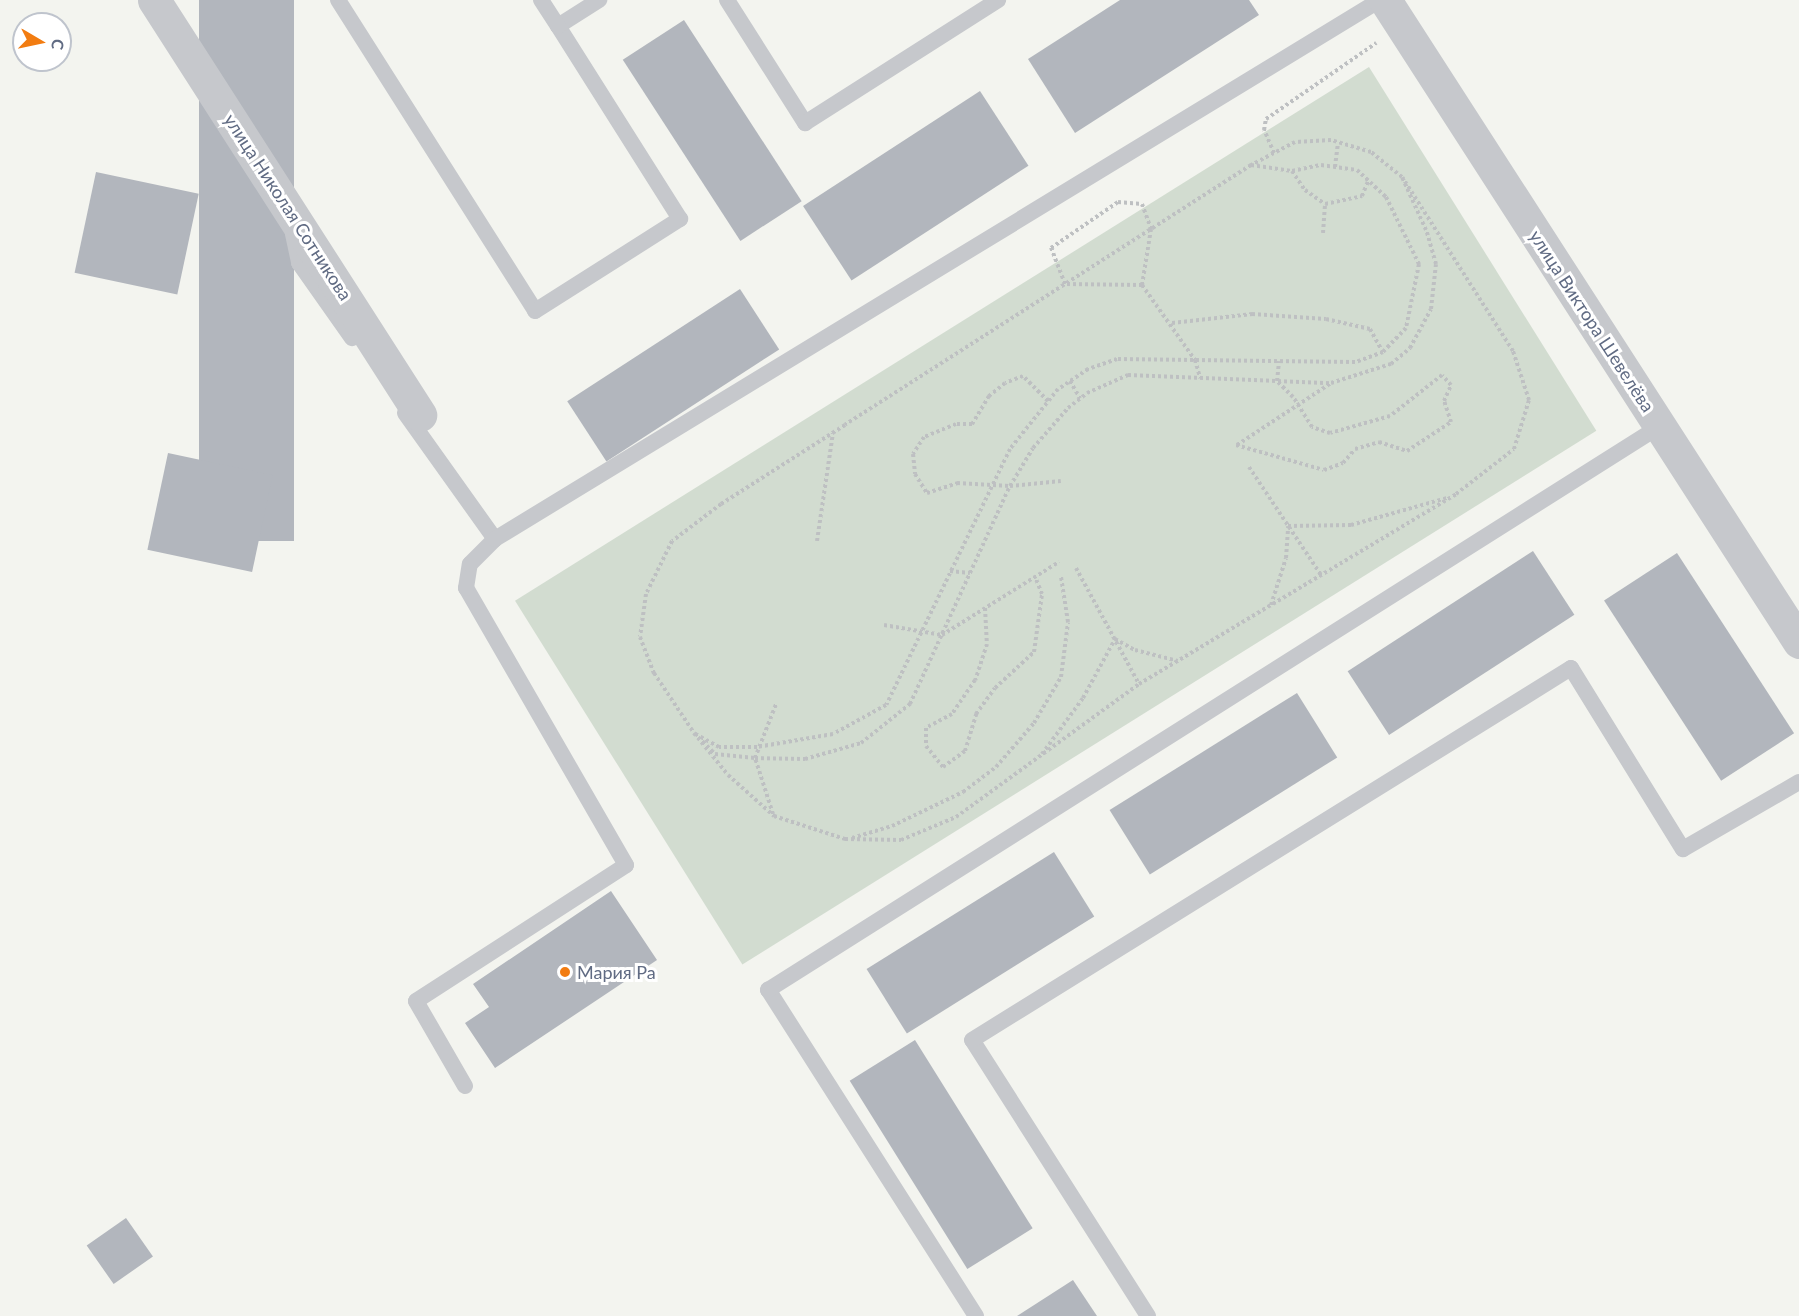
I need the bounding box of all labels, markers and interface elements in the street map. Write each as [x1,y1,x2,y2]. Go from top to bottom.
north arrow [12,12,72,72]
text: С [48,38,69,51]
street label: улица Николая Сотникова [220,110,356,304]
street label: улица Виктора Шевелёва [1525,226,1659,416]
place label: Мария Ра [577,961,656,983]
marker: Мария Ра [558,965,572,979]

